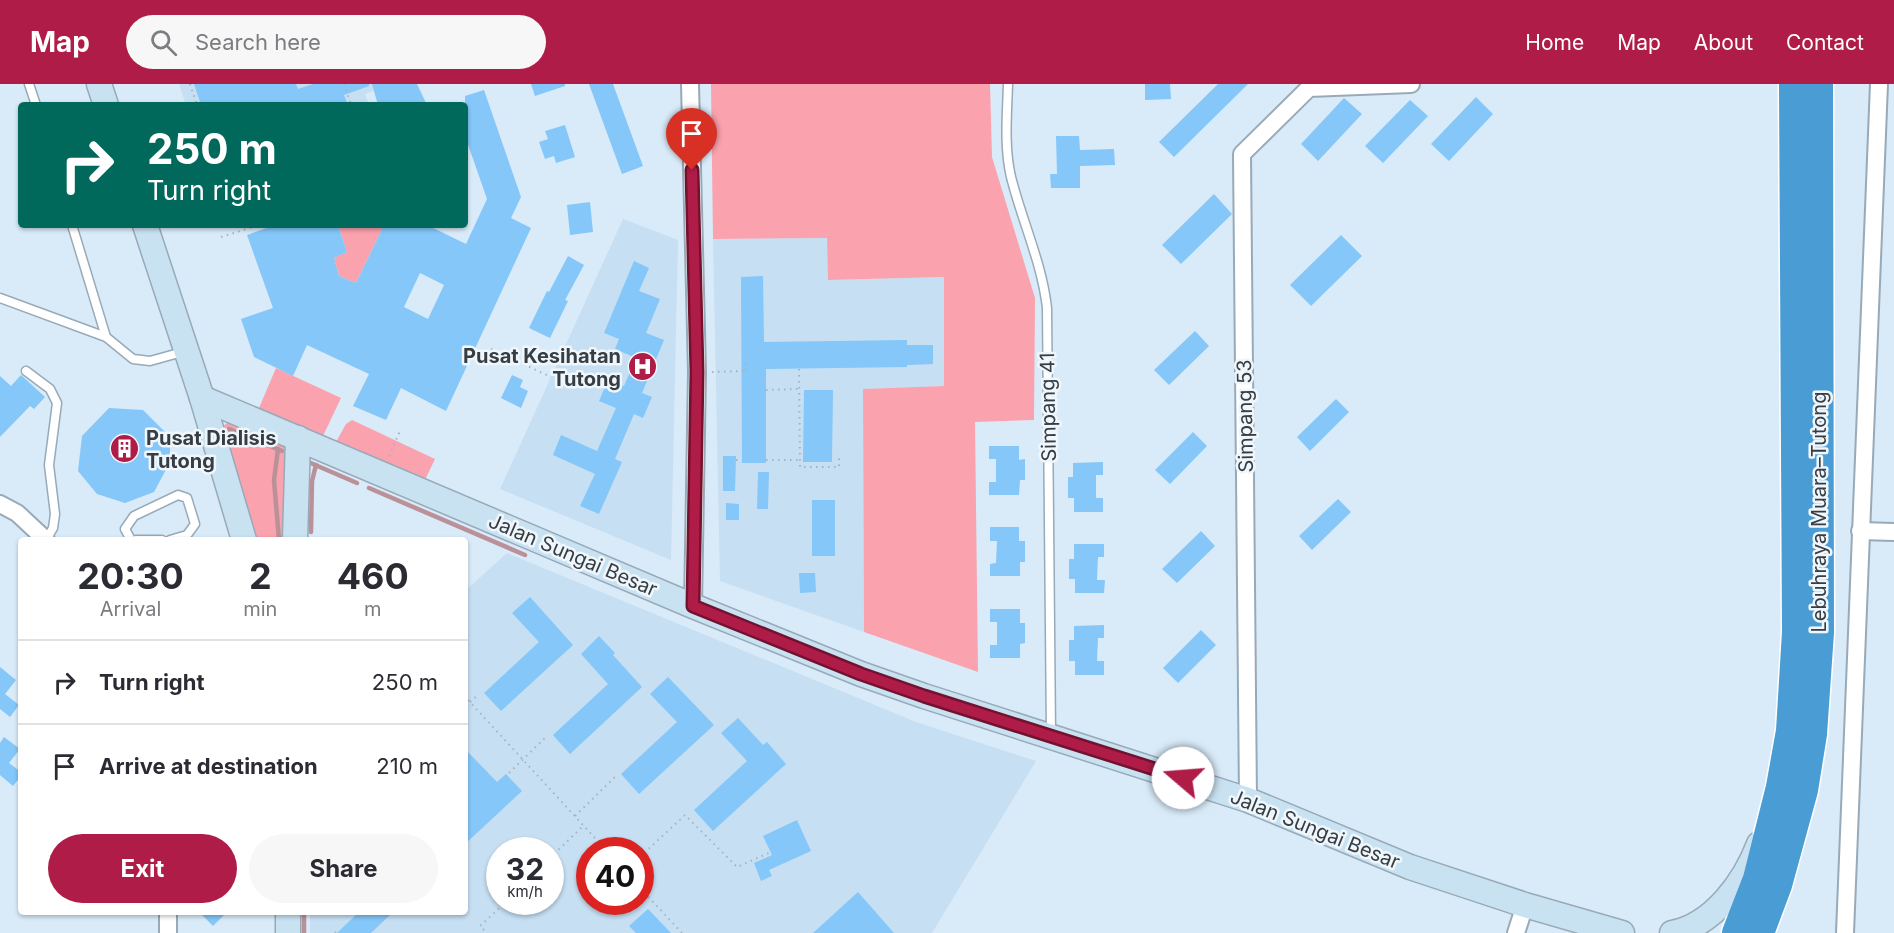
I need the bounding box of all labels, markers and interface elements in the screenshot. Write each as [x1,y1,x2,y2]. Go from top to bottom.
search box [126,15,546,69]
text: Map [30,25,90,59]
icon: search [147,26,180,59]
text: Search here [195,29,321,55]
text: Home [1525,30,1584,55]
text: Map [1617,30,1661,55]
text: About [1694,30,1753,55]
text: Contact [1786,30,1864,55]
pin [666,108,717,170]
icon: arrive [675,117,708,150]
text: 250 m [147,123,277,174]
icon: right [48,126,126,204]
text: Turn right [147,174,271,207]
place label: Pusat Kesihatan Tutong [463,344,621,391]
hospital icon: Pusat Kesihatan Tutong [626,351,658,383]
street label: Simpang 41 [1035,352,1061,462]
street label: Simpang 53 [1232,359,1258,473]
street label: Lebuhraya Muara–Tutong [1807,392,1831,632]
place label: Pusat Dialisis Tutong [146,426,276,473]
building icon: Pusat Dialisis Tutong [109,433,141,465]
street label: Jalan Sungai Besar [485,509,661,602]
text: 20:30 [77,554,184,598]
text: 2 [249,554,272,598]
text: 460 [337,554,409,598]
text: Arrival [100,597,161,621]
text: min [243,597,277,621]
text: m [364,597,381,621]
icon: right [48,666,81,699]
text: Turn right [99,669,205,695]
text: 250 m [372,669,438,695]
position arrow [1151,746,1215,810]
icon: arrive [48,750,81,783]
text: Arrive at destination [99,753,318,779]
text: 210 m [376,753,438,779]
street label: Jalan Sungai Besar [1227,784,1404,874]
button: Exit [48,834,237,903]
button: Share [249,834,438,903]
speed limit sign: 40 [576,837,654,915]
text: 32 [506,851,544,887]
text: km/h [507,882,543,901]

